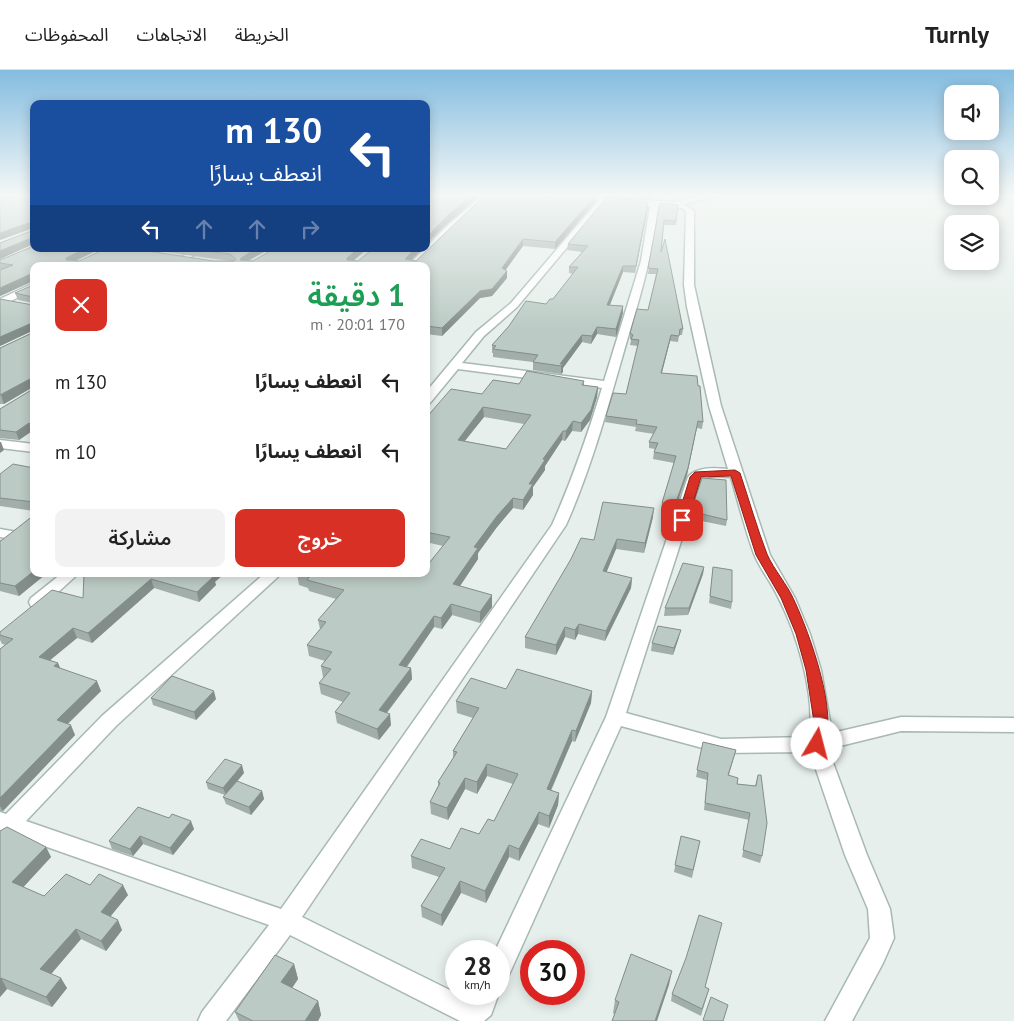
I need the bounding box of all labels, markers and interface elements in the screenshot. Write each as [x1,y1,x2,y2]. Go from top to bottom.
text: Turnly [925,19,989,50]
text: المحفوظات [25,23,109,46]
text: الاتجاهات [137,23,207,46]
text: الخريطة [235,23,289,46]
map controls [944,85,999,270]
button: sound [944,85,999,140]
text: 130 m [225,107,322,153]
icon: left [340,120,405,185]
button: search [944,150,999,205]
text: انعطف يسارًا [209,159,322,187]
icon: left [137,215,165,243]
icon: ahead [190,215,218,243]
icon: ahead [243,215,271,243]
icon: right [296,215,324,243]
button: layers [944,215,999,270]
text: 1 دقيقة [308,275,405,314]
button: close [55,279,107,331]
text: 170 m · 20:01 [310,314,405,334]
icon: left [377,368,405,396]
text: انعطف يسارًا [255,369,362,393]
text: 130 m [55,370,107,394]
icon: left [377,438,405,466]
text: انعطف يسارًا [255,439,362,463]
text: 10 m [55,440,96,464]
pin [661,499,703,541]
icon: arrive [668,506,696,534]
button: مشاركة [55,509,225,567]
button: خروج [235,509,405,567]
position arrow [790,717,842,769]
speed limit sign: 30 [520,940,585,1005]
text: 28 [463,950,492,982]
text: km/h [464,977,491,992]

